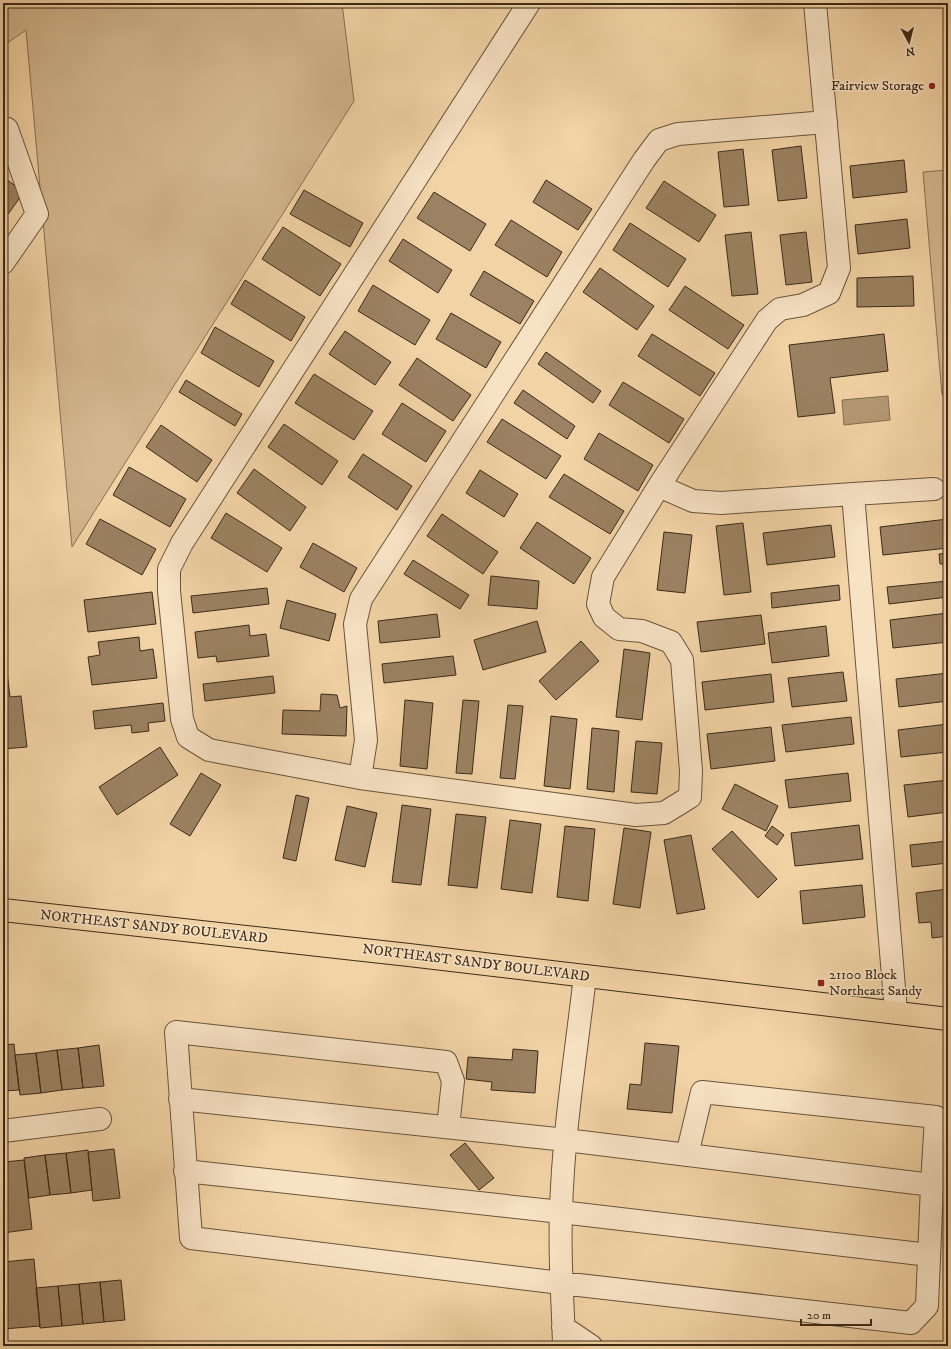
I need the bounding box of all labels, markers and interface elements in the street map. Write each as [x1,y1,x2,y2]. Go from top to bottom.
north arrow [889,22,929,62]
text: N [905,43,915,58]
place label: Fairview Storage [831,77,924,95]
marker: Fairview Storage [927,81,937,91]
street label: NORTHEAST SANDY BOULEVARD [39,906,269,948]
street label: NORTHEAST SANDY BOULEVARD [361,940,591,986]
place label: 21100 Block Northeast Sandy [829,966,922,1000]
marker: 21100 Block Northeast Sandy [816,978,826,988]
scale bar [801,1301,871,1327]
text: 20 m [807,1308,831,1323]

